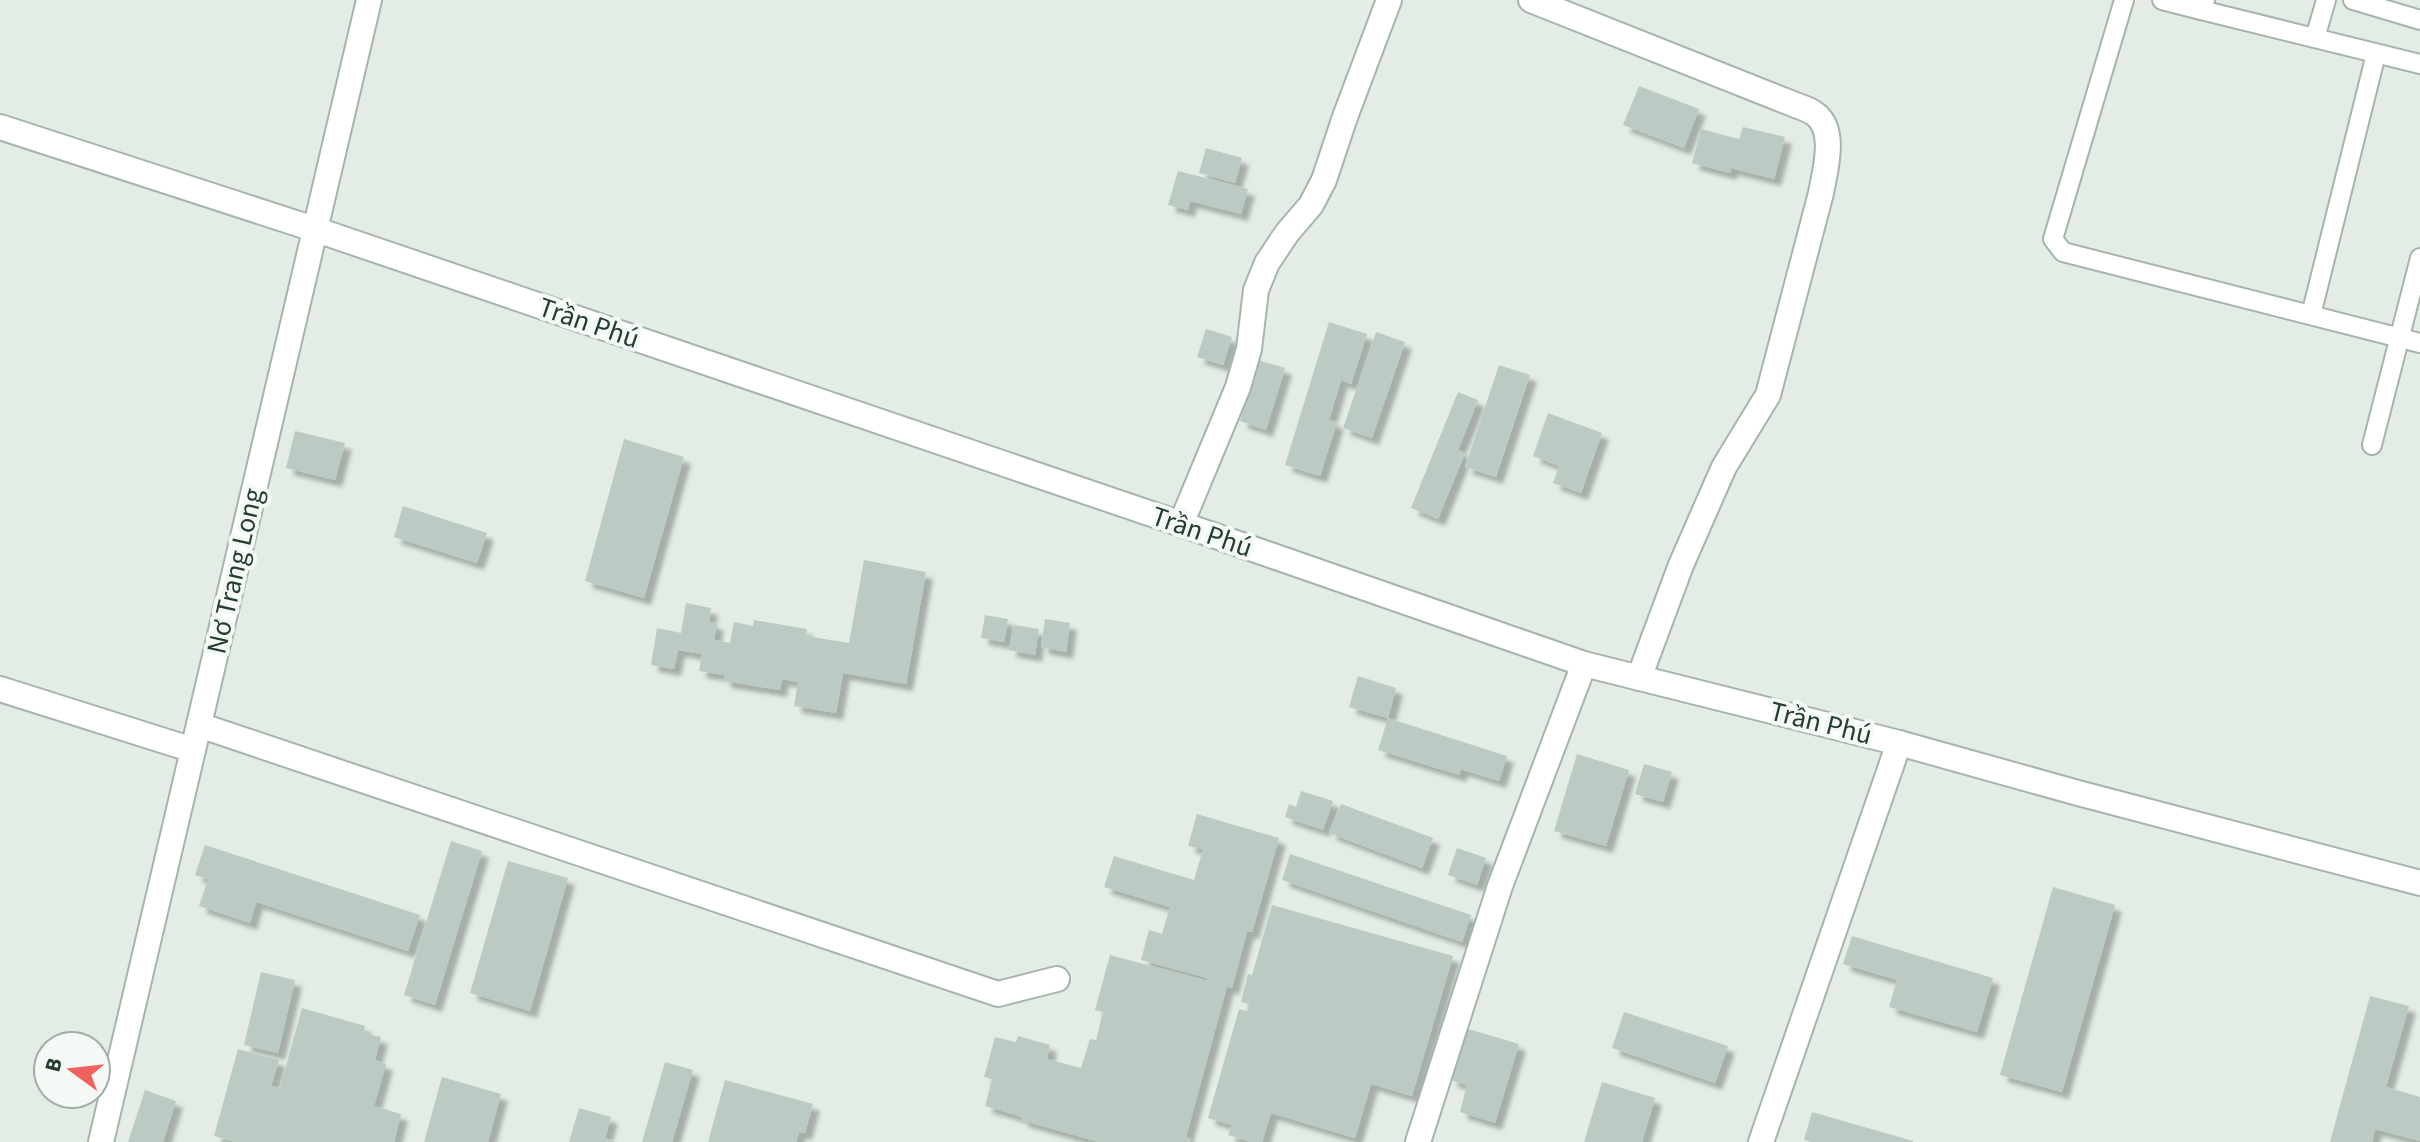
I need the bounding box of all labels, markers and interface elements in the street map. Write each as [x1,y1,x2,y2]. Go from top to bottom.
street label: Trần Phú [533,287,645,359]
street label: Nơ Trang Long [197,484,273,658]
street label: Trần Phú [1146,496,1258,568]
street label: Trần Phú [1766,691,1876,755]
north arrow [32,1030,112,1110]
text: B [36,1055,71,1076]

